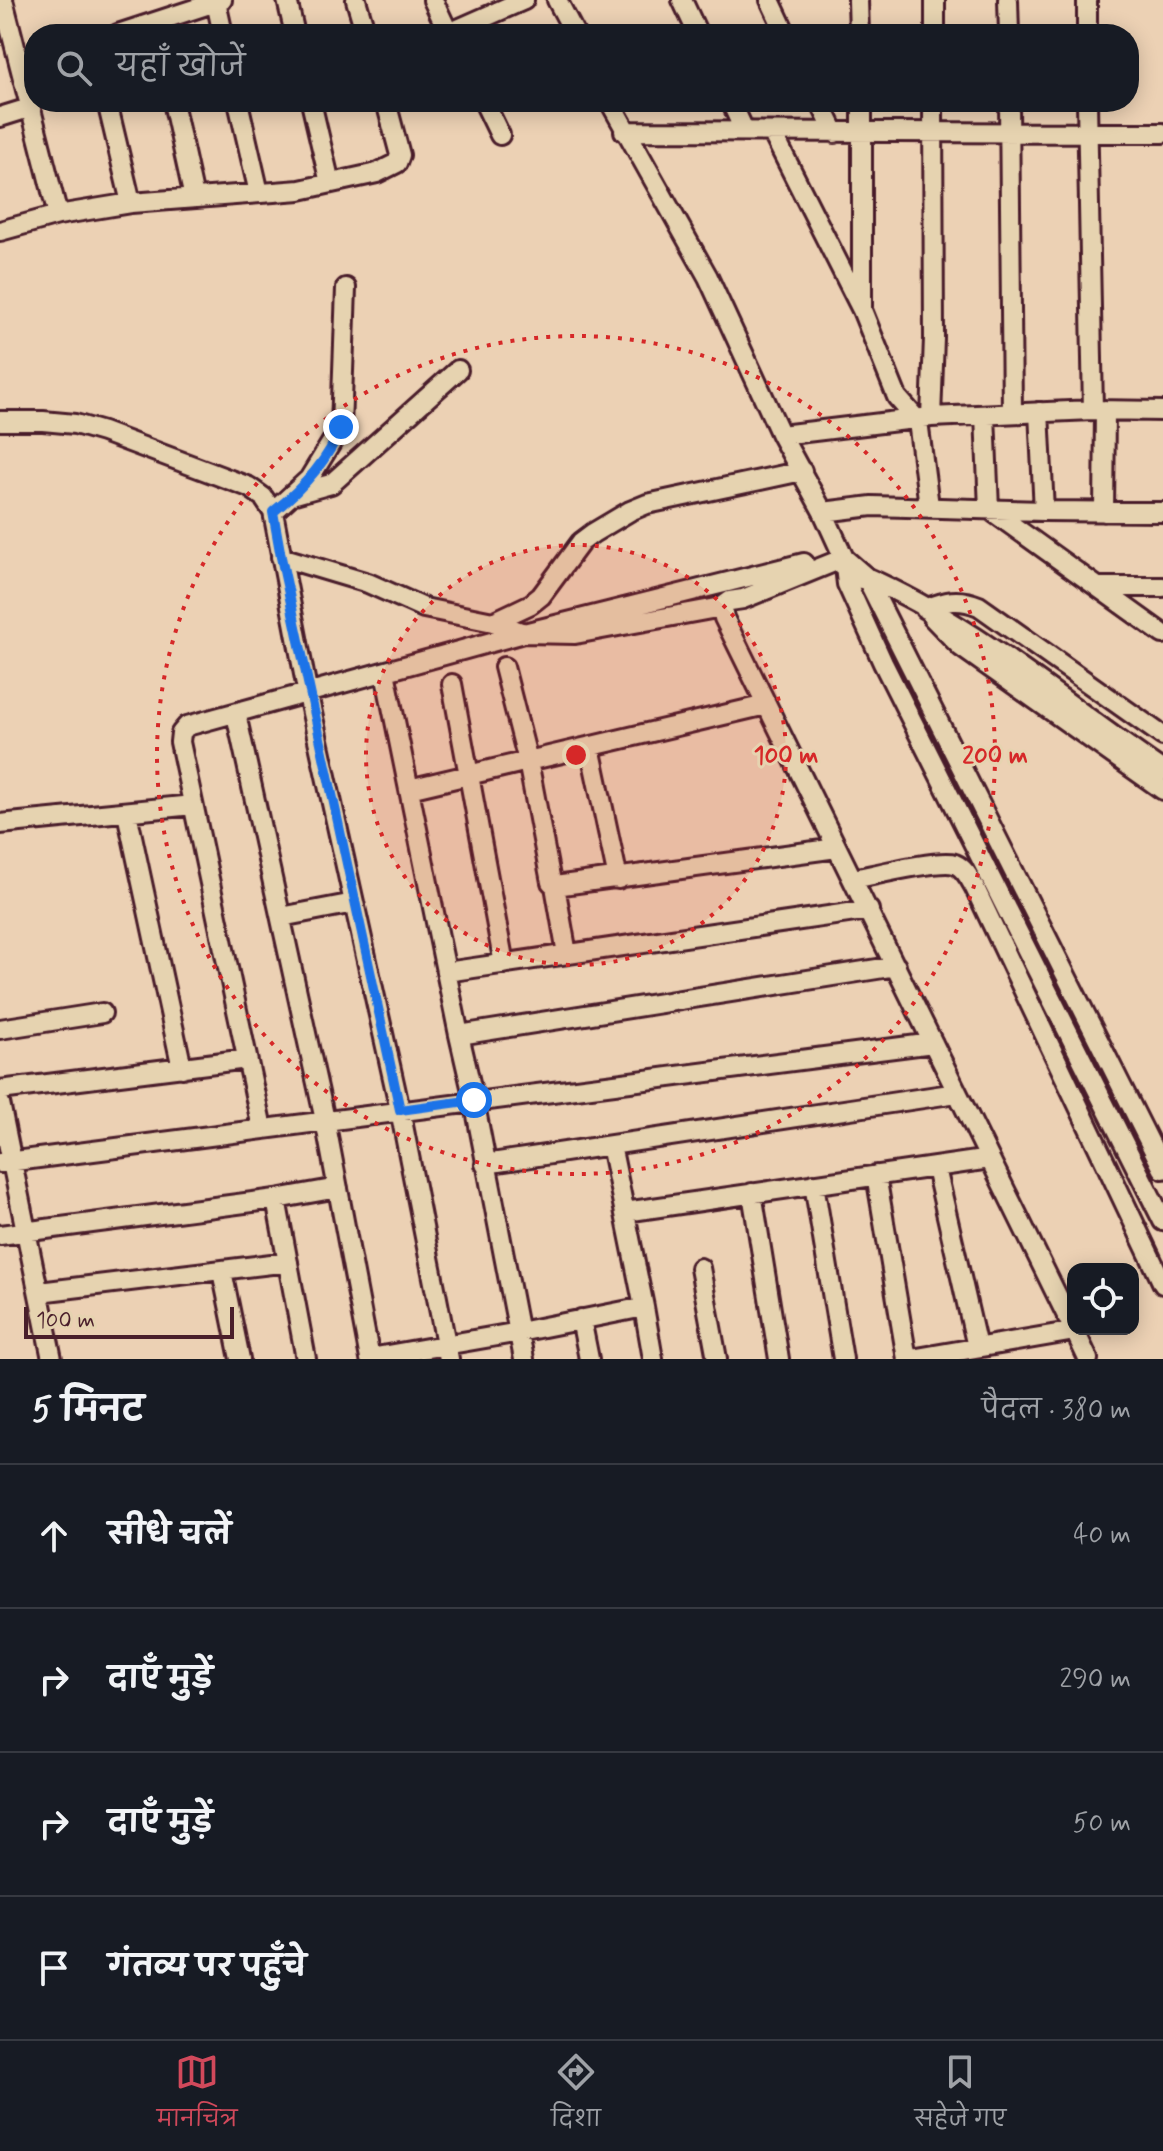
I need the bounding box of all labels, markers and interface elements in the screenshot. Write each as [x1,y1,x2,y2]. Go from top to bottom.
search box [24,24,1139,112]
icon: search [52,46,96,90]
text: यहाँ खोजें [116,48,245,87]
route end [323,409,359,445]
centre of rings [562,741,590,769]
text: 100 m [754,741,818,772]
text: 200 m [962,741,1028,772]
route start [456,1082,492,1118]
map controls [1067,1263,1139,1335]
button: locate [1067,1263,1139,1335]
scale bar [24,1303,234,1339]
text: 100 m [36,1307,95,1335]
text: 5 मिनट [32,1388,144,1433]
text: पैदल · 380 m [982,1394,1131,1428]
icon: ahead [32,1514,76,1558]
text: सीधे चलें [108,1516,231,1555]
text: 40 m [1073,1519,1131,1553]
icon: right [32,1658,76,1702]
text: दाएँ मुड़ें [108,1660,213,1699]
text: 290 m [1059,1663,1131,1697]
icon: right [32,1802,76,1846]
text: दाएँ मुड़ें [108,1804,213,1843]
text: 50 m [1073,1807,1131,1841]
icon: arrive [32,1946,76,1990]
text: गंतव्य पर पहुँचे [108,1948,307,1987]
tab: मानचित्र [157,2050,237,2143]
tab: दिशा [551,2050,601,2143]
tab: सहेजे गए [915,2050,1006,2143]

